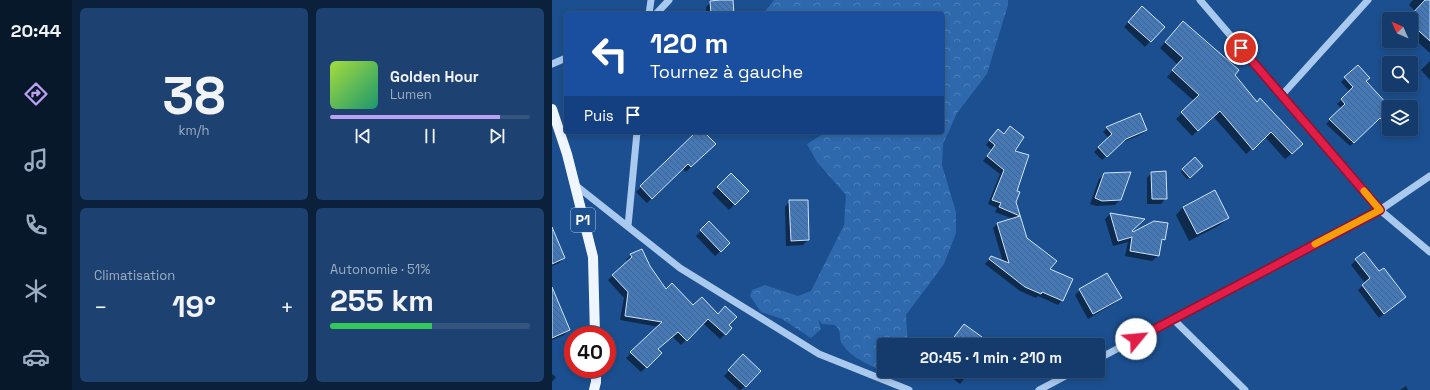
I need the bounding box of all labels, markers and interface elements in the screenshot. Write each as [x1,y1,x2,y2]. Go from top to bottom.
north arrow [1382,12,1418,48]
map controls [1382,12,1418,136]
text: 20:44 [11,19,61,42]
text: 120 m [650,25,728,61]
icon: left [584,28,636,80]
pin [1224,31,1258,65]
icon: arrive [1230,37,1252,59]
button: search [1382,56,1418,92]
text: Tournez à gauche [650,60,803,83]
text: 38 [163,63,225,129]
text: Golden Hour [390,67,479,86]
icon: directions [22,80,50,108]
text: Lumen [390,86,432,103]
button: layers [1382,100,1418,136]
icon: arrive [622,104,644,126]
text: Puis [584,106,614,125]
text: km/h [179,122,209,139]
icon: previous [352,125,374,147]
icon: pause [419,125,441,147]
icon: next [486,125,508,147]
icon: music [22,146,50,174]
road number: P1 [571,208,595,232]
icon: phone [22,211,50,239]
text: Autonomie · 51% [330,261,430,278]
text: Climatisation [94,267,175,284]
icon: climate [22,277,50,305]
text: 255 km [330,281,434,320]
text: 19° [172,287,216,326]
text: − [94,293,108,321]
text: + [280,293,294,321]
position arrow [1115,318,1157,360]
speed limit sign: 40 [564,326,616,378]
icon: car [22,343,50,371]
text: 20:45 · 1 min · 210 m [920,348,1062,367]

